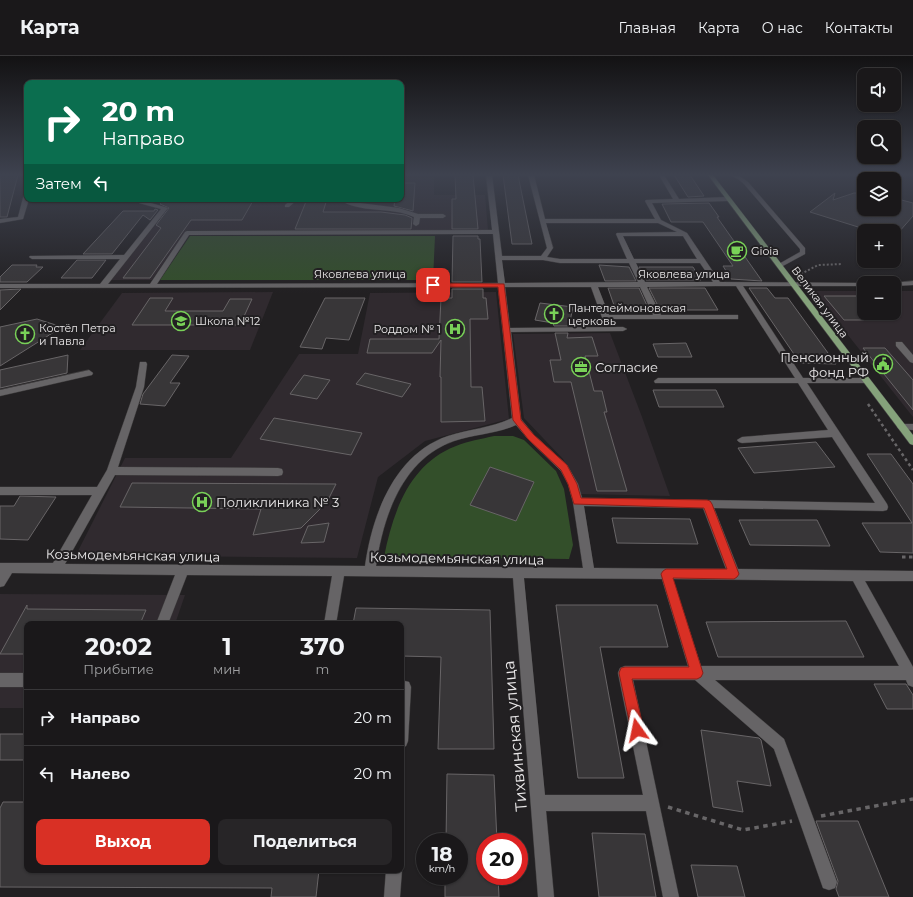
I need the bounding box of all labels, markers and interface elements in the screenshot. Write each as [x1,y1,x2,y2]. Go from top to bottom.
text: Карта [20,16,80,39]
text: Главная [618,19,676,37]
text: Карта [698,19,740,37]
text: О нас [762,19,803,37]
text: Контакты [825,19,893,37]
map controls [857,68,901,320]
button: sound [857,68,901,112]
text: 20 m [102,94,175,128]
icon: right [36,96,88,148]
button: search [857,120,901,164]
text: Направо [102,128,185,150]
icon: left [90,172,112,194]
button: layers [857,172,901,216]
text: Затем [36,174,82,193]
button: + [857,224,901,268]
cafe icon: Gioia [726,240,748,262]
place label: Gioia [751,244,779,258]
street label: Великая улица [789,263,851,341]
street label: Яковлева улица [314,267,406,281]
street label: Яковлева улица [638,267,730,281]
pin [416,268,450,302]
icon: arrive [422,274,444,296]
button: − [857,276,901,320]
place label: Пантелеймоновская церковь [568,301,686,328]
church icon: Пантелеймоновская церковь [543,303,565,325]
school or university icon: Школа №12 [170,310,192,332]
place label: Школа №12 [195,314,260,328]
hospital icon: Роддом № 1 [444,318,466,340]
place label: Костёл Петра и Павла [39,321,116,348]
place label: Роддом № 1 [373,322,441,336]
church icon: Костёл Петра и Павла [14,323,36,345]
place label: Пенсионный фонд РФ [780,349,869,380]
public building icon: Пенсионный фонд РФ [872,353,894,375]
office icon: Согласие [570,356,592,378]
place label: Согласие [595,359,658,375]
hospital icon: Поликлиника № 3 [191,491,213,513]
place label: Поликлиника № 3 [216,494,339,510]
street label: Козьмодемьянская улица [46,545,220,565]
street label: Козьмодемьянская улица [370,548,544,568]
text: 20:02 [85,632,152,661]
text: 1 [222,632,232,661]
text: 370 [300,632,345,661]
street label: Тихвинская улица [499,660,531,812]
text: Прибытие [83,661,154,677]
text: мин [213,661,241,677]
text: m [316,661,329,677]
icon: right [36,707,58,729]
text: Направо [70,708,140,727]
text: 20 m [354,708,392,727]
position arrow [616,709,658,751]
icon: left [36,763,58,785]
text: Налево [70,764,130,783]
text: 20 m [354,764,392,783]
button: Выход [36,819,210,865]
button: Поделиться [218,819,392,865]
speed limit sign: 20 [476,833,528,885]
text: 18 [431,842,453,866]
text: km/h [429,862,455,875]

